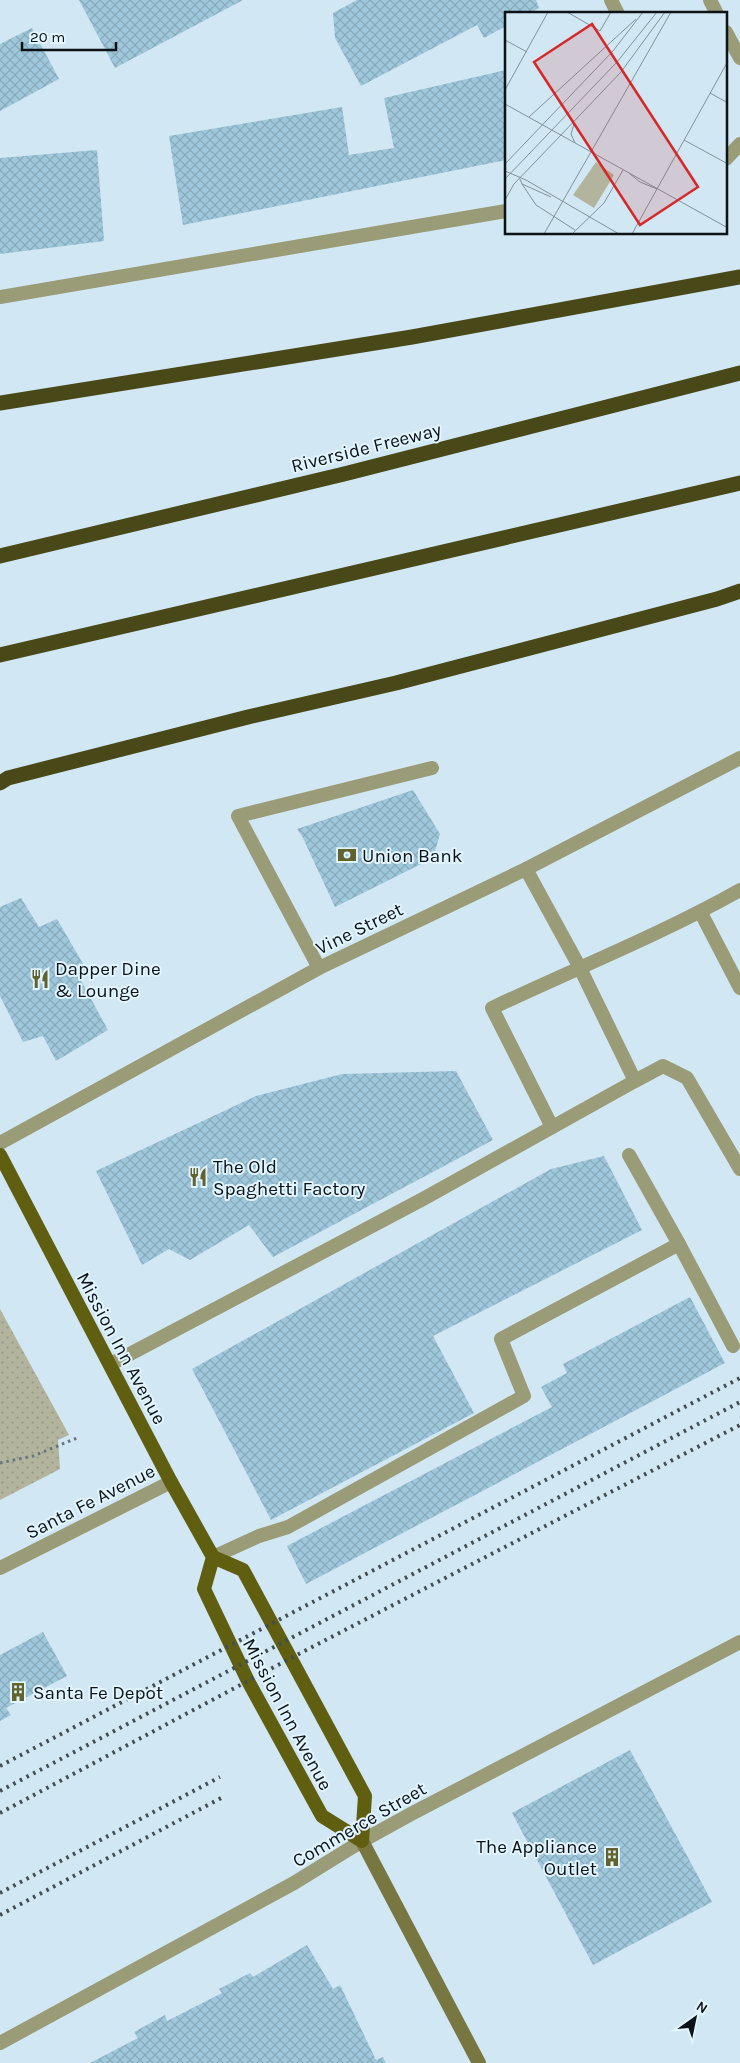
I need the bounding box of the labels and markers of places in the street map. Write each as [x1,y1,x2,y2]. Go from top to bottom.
bank icon: Union Bank [336,844,358,866]
place label: Union Bank [362,845,463,867]
place label: Dapper Dine & Lounge [55,958,161,1002]
restaurant icon: Dapper Dine & Lounge [29,968,51,990]
place label: The Old Spaghetti Factory [213,1156,366,1200]
restaurant icon: The Old Spaghetti Factory [187,1166,209,1188]
building icon: Santa Fe Depot [7,1681,29,1703]
place label: Santa Fe Depot [33,1682,163,1704]
place label: The Appliance Outlet [476,1836,597,1880]
building icon: The Appliance Outlet [601,1846,623,1868]

